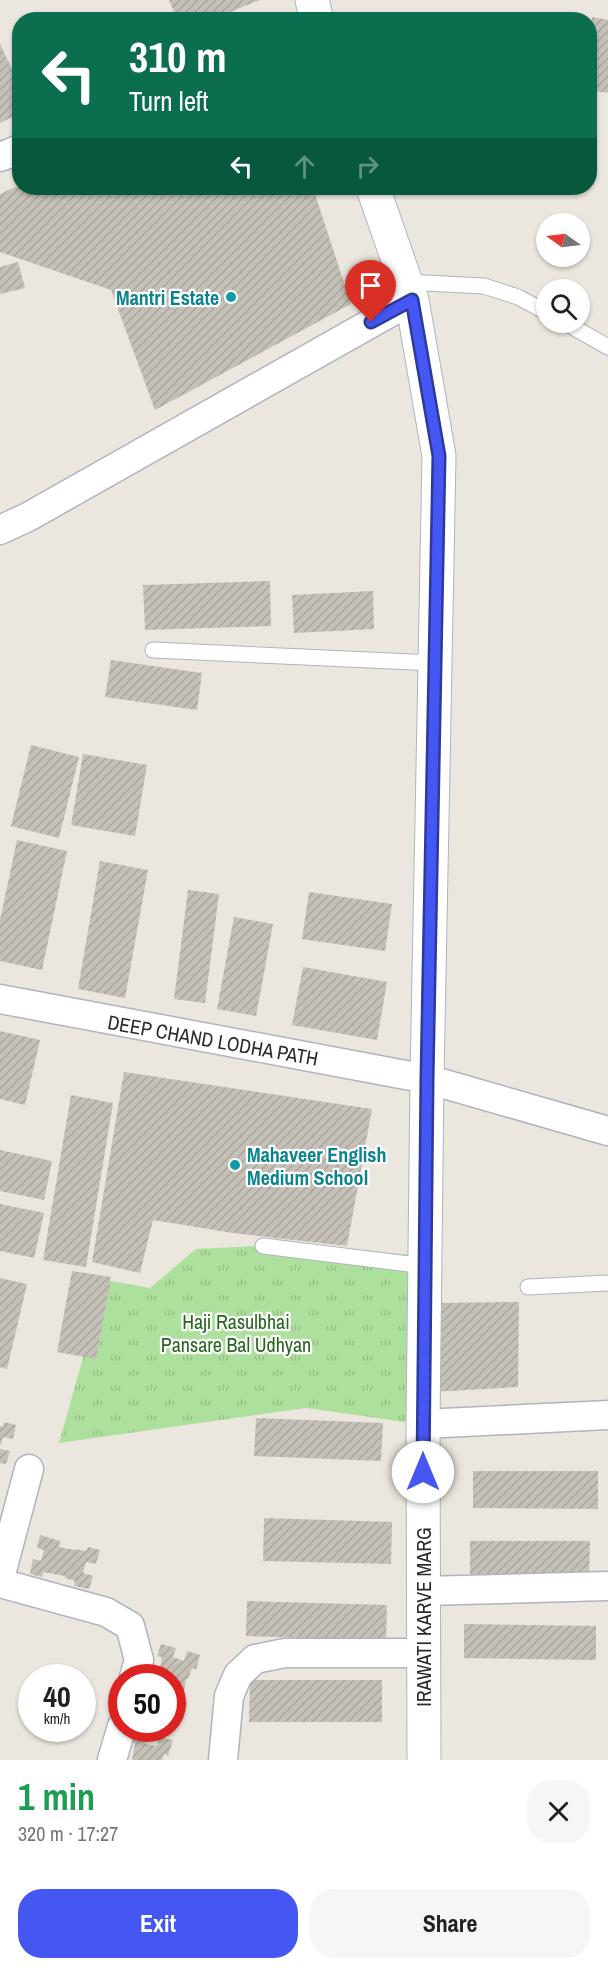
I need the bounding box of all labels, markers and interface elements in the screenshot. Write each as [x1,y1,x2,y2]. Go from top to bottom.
text: 310 m [129,29,227,85]
icon: left [30,36,108,114]
text: Turn left [129,83,208,119]
icon: left [225,150,258,183]
icon: ahead [288,150,321,183]
icon: right [351,150,384,183]
north arrow [536,213,590,267]
map controls [536,213,590,333]
pin [345,260,396,322]
icon: arrive [354,269,387,302]
button: search [536,279,590,333]
place label: Mantri Estate [116,284,219,311]
marker: Mantri Estate [224,290,238,304]
street label: DEEP CHAND LODHA PATH [106,1008,320,1072]
place label: Mahaveer English Medium School [247,1141,386,1191]
marker: Mahaveer English Medium School [228,1158,242,1172]
park label: Haji Rasulbhai Pansare Bal Udhyan [161,1308,311,1358]
position arrow [391,1440,455,1504]
street label: IRAWATI KARVE MARG [410,1527,437,1707]
speed limit sign: 50 [108,1664,186,1742]
text: 40 [43,1676,71,1716]
text: km/h [44,1708,70,1729]
text: 1 min [18,1773,95,1821]
button: close [527,1780,590,1843]
text: 320 m · 17:27 [18,1820,118,1847]
button: Exit [18,1889,298,1958]
button: Share [310,1889,590,1958]

